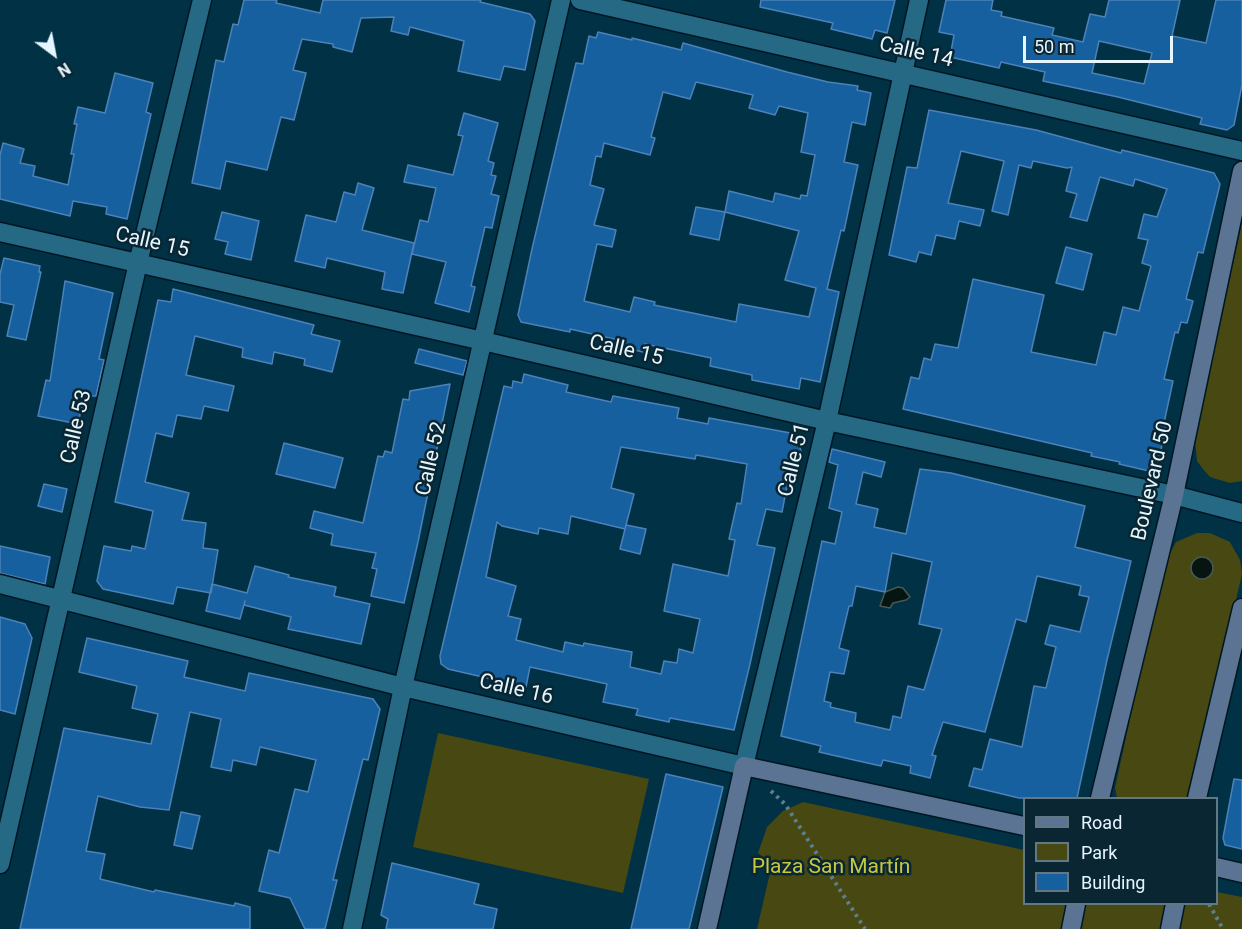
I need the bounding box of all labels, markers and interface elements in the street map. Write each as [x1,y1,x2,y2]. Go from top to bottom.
north arrow [24,24,84,84]
scale bar [1026,24,1176,62]
street label: Calle 14 [877,32,955,74]
text: 50 m [1034,36,1074,57]
text: N [54,59,74,81]
street label: Calle 15 [113,222,191,264]
street label: Calle 15 [587,330,665,372]
street label: Calle 53 [56,388,98,466]
street label: Boulevard 50 [1127,419,1179,543]
street label: Calle 52 [411,420,453,498]
street label: Calle 51 [774,420,816,500]
street label: Calle 16 [477,669,555,711]
legend [1023,797,1218,905]
text: Road [1081,812,1122,833]
text: Park [1081,842,1117,863]
park label: Plaza San Martín [752,855,910,881]
text: Building [1081,872,1145,893]

